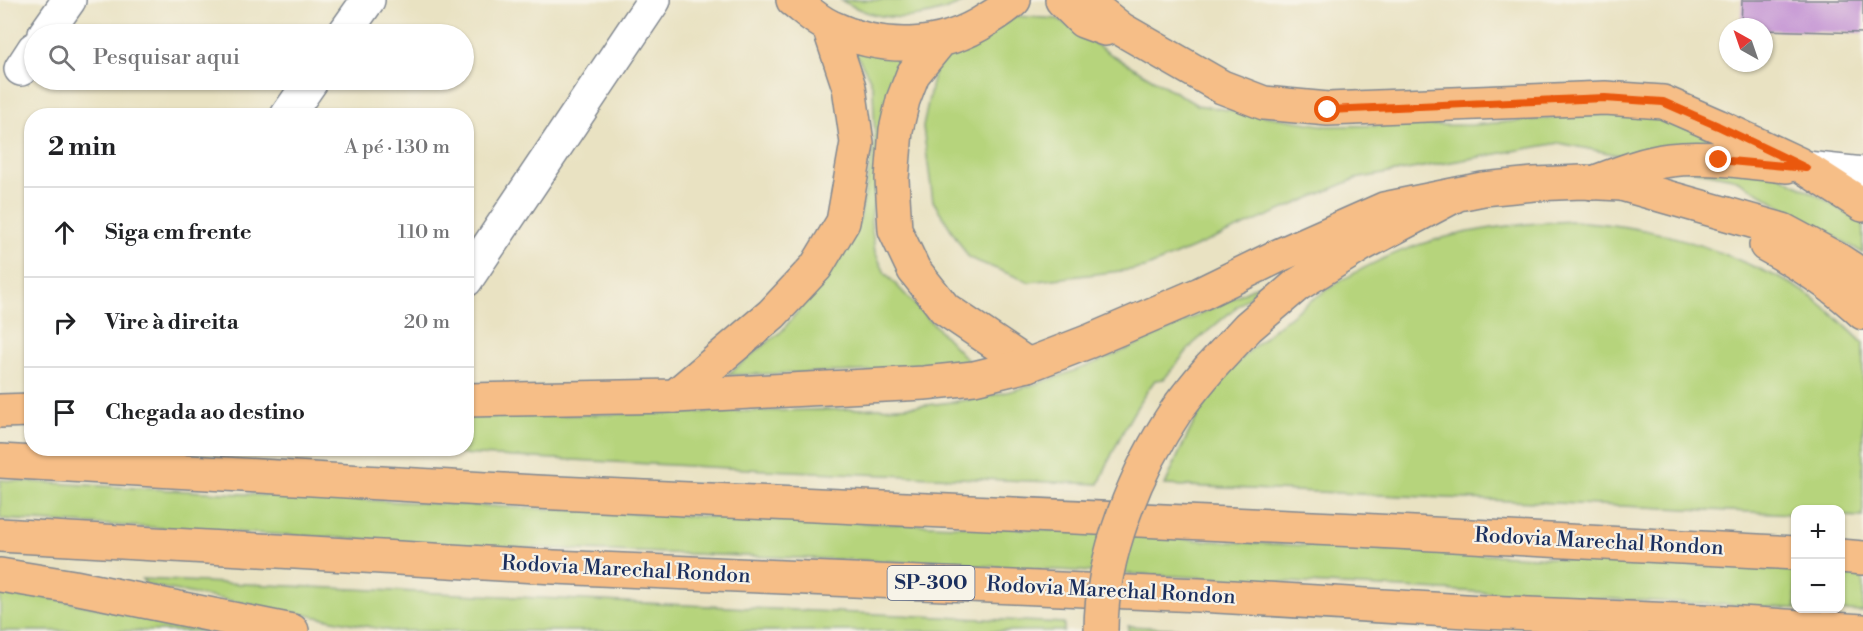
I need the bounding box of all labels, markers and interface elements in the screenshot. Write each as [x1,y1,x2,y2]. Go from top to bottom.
north arrow [1719,18,1773,72]
search box [24,24,474,90]
icon: search [45,41,78,74]
text: Pesquisar aqui [93,44,240,71]
route start [1314,96,1340,122]
text: 2 min [48,131,116,163]
text: A pé · 130 m [344,135,450,160]
route end [1705,146,1731,172]
icon: ahead [48,216,81,249]
text: Siga em frente [105,219,252,246]
text: 110 m [398,220,450,245]
icon: right [48,306,81,339]
text: Vire à direita [105,309,239,336]
text: 20 m [404,310,450,335]
icon: arrive [48,396,81,429]
text: Chegada ao destino [105,399,305,426]
map controls [1791,505,1845,613]
button: + [1791,505,1845,559]
street label: Rodovia Marechal Rondon [1474,522,1725,562]
street label: Rodovia Marechal Rondon [501,550,752,590]
button: − [1791,559,1845,613]
road number: SP-300 [888,566,974,600]
street label: Rodovia Marechal Rondon [986,571,1237,611]

